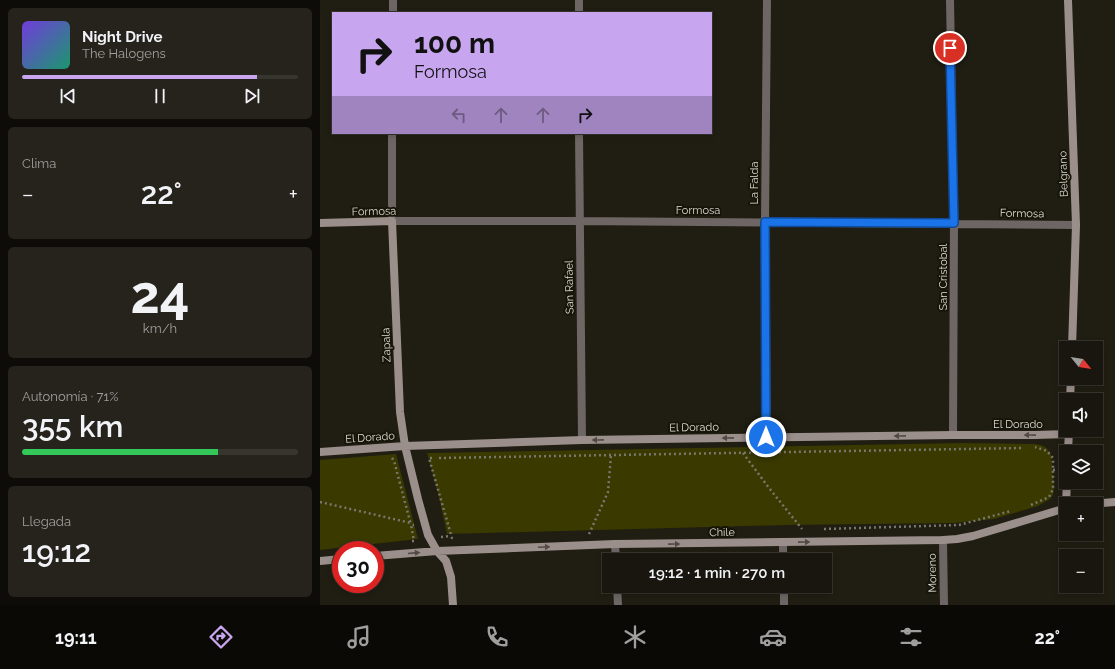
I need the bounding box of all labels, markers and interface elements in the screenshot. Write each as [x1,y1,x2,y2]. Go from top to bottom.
text: 100 m [414,27,495,60]
text: Night Drive [82,28,162,46]
icon: right [348,28,400,80]
pin [933,31,967,65]
icon: arrive [939,37,961,59]
text: The Halogens [82,46,166,61]
text: Formosa [414,61,487,82]
icon: previous [57,85,79,107]
icon: pause [149,85,171,107]
icon: next [241,85,263,107]
icon: left [448,104,470,126]
icon: ahead [490,104,512,126]
icon: ahead [532,104,554,126]
icon: right [574,104,596,126]
street label: Belgrano [1056,150,1071,197]
text: Clima [22,156,56,171]
street label: La Falda [748,162,761,204]
text: 22° [141,176,182,211]
text: − [22,181,34,207]
text: + [289,181,298,207]
street label: Formosa [676,204,720,217]
street label: Formosa [352,205,396,218]
street label: Formosa [1000,207,1044,220]
street label: San Cristobal [937,244,950,310]
street label: San Rafael [563,260,576,314]
text: 24 [130,264,190,325]
text: km/h [143,321,177,336]
street label: Zapala [379,327,394,363]
north arrow [1059,341,1103,385]
map controls [1059,341,1103,593]
text: Autonomía · 71% [22,389,118,404]
button: sound [1059,393,1103,437]
text: 355 km [22,409,123,444]
position arrow [745,416,787,458]
street label: El Dorado [993,418,1043,431]
street label: El Dorado [669,421,719,434]
street label: El Dorado [345,429,396,446]
one-way arrow [894,432,906,439]
one-way arrow [1023,432,1036,438]
one-way arrow [721,435,734,441]
one-way arrow [591,437,604,443]
button: layers [1059,445,1103,489]
button: + [1059,497,1103,541]
text: Llegada [22,514,71,529]
street label: Chile [709,526,736,539]
text: 19:12 [22,534,91,569]
one-way arrow [798,539,811,545]
one-way arrow [668,540,680,547]
speed limit sign: 30 [332,541,384,593]
one-way arrow [538,544,551,550]
one-way arrow [408,549,420,556]
button: − [1059,549,1103,593]
street label: Moreno [926,553,939,593]
text: 19:12 · 1 min · 270 m [649,564,785,582]
icon: directions [207,623,235,651]
icon: music [345,623,373,651]
icon: phone [483,623,511,651]
icon: climate [621,623,649,651]
icon: car [759,623,787,651]
icon: filters [897,623,925,651]
text: 19:11 [55,627,97,648]
text: 22° [1035,627,1060,648]

